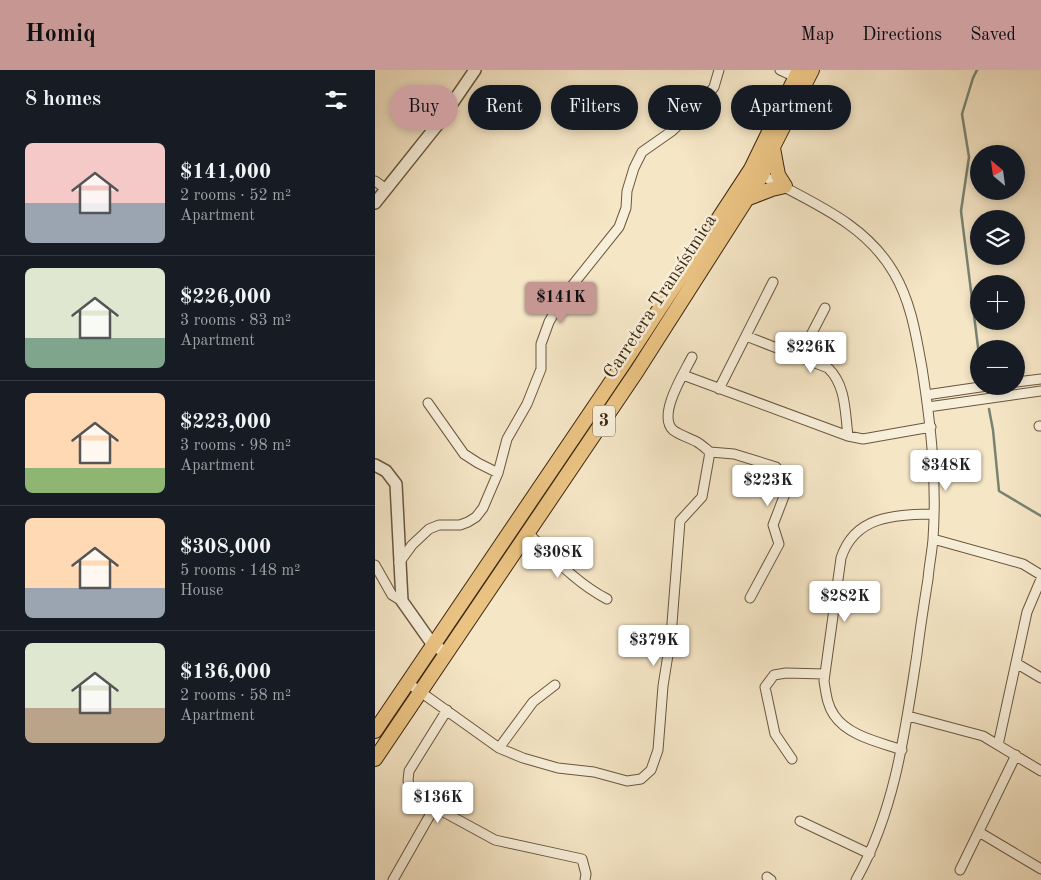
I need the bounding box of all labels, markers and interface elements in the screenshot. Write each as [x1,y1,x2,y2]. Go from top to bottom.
text: Homiq [25,23,96,47]
text: Map [801,26,834,44]
text: Directions [862,26,942,44]
text: Saved [970,26,1016,44]
chip: Buy [390,85,458,130]
chip: Rent [468,85,541,130]
chip: Filters [551,85,638,130]
chip: New [648,85,721,130]
chip: Apartment [731,85,851,130]
icon: filters [322,86,350,114]
text: 8 homes [25,89,101,110]
north arrow [970,145,1025,200]
map controls [970,145,1025,395]
text: $141,000 [180,162,271,183]
icon: home [65,163,125,223]
text: 2 rooms · 52 m² [180,188,291,204]
text: Apartment [180,208,255,224]
button: layers [970,210,1025,265]
street label: Carretera Transístmica [601,211,721,382]
button: + [970,275,1025,330]
pin: $141K [526,282,596,324]
text: $226,000 [180,287,271,308]
icon: home [65,288,125,348]
text: $141K [536,290,586,306]
text: 3 rooms · 83 m² [180,313,291,329]
pin: $226K [776,332,846,374]
text: Apartment [180,333,255,349]
text: $226K [786,340,836,356]
button: − [970,340,1025,395]
road number: 3 [593,406,615,436]
text: $223,000 [180,412,271,433]
icon: home [65,413,125,473]
text: 3 rooms · 98 m² [180,438,291,454]
pin: $348K [911,450,981,492]
text: Apartment [180,458,255,474]
text: $348K [921,458,971,474]
pin: $223K [733,464,803,507]
text: $223K [743,473,793,489]
pin: $308K [523,536,593,579]
text: $308,000 [180,537,271,558]
icon: home [65,538,125,598]
text: $308K [533,545,583,561]
text: 5 rooms · 148 m² [180,563,300,579]
pin: $282K [810,580,880,623]
text: House [180,583,223,599]
text: $282K [820,589,870,605]
pin: $379K [619,624,689,667]
text: $379K [629,633,679,649]
text: $136,000 [180,662,271,683]
icon: home [65,663,125,723]
text: 2 rooms · 58 m² [180,688,291,704]
text: Apartment [180,708,255,724]
pin: $136K [403,782,473,824]
text: $136K [413,790,463,806]

